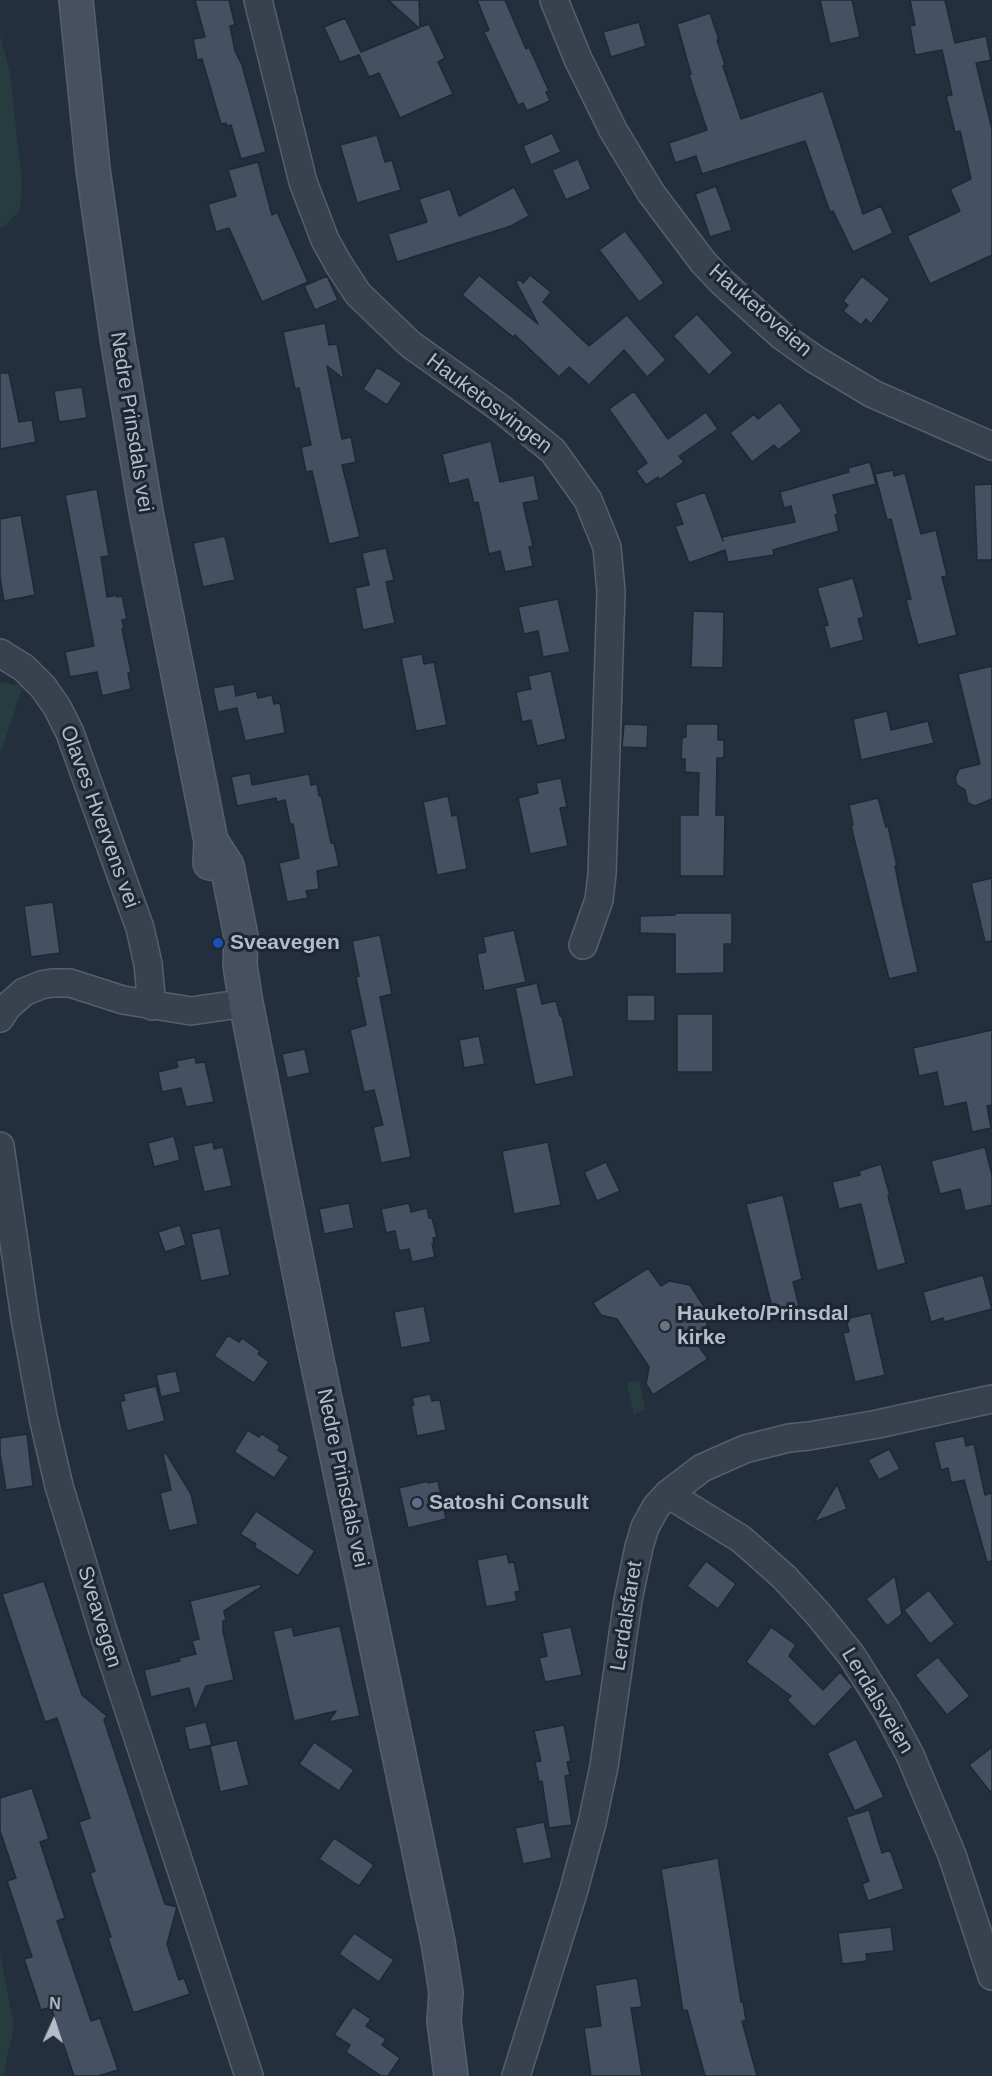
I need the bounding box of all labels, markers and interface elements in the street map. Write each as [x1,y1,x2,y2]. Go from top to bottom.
street label: Hauketoveien [703,259,817,363]
street label: Nedre Prinsdals vei [104,330,158,514]
street label: Hauketosvingen [421,349,557,459]
street label: Olaves Hvervens vei [54,722,144,912]
place label: Sveavegen [230,930,340,956]
marker: Sveavegen [211,936,225,950]
place label: Hauketo/Prinsdal kirke [677,1301,849,1351]
marker: Hauketo/Prinsdal kirke [658,1319,672,1333]
street label: Nedre Prinsdals vei [311,1386,373,1570]
place label: Satoshi Consult [429,1490,589,1516]
marker: Satoshi Consult [410,1496,424,1510]
street label: Lerdalsfaret [606,1559,648,1673]
street label: Sveavegen [72,1563,126,1671]
street label: Lerdalsveien [836,1643,918,1759]
north arrow [24,1992,84,2052]
text: N [49,1995,61,2012]

